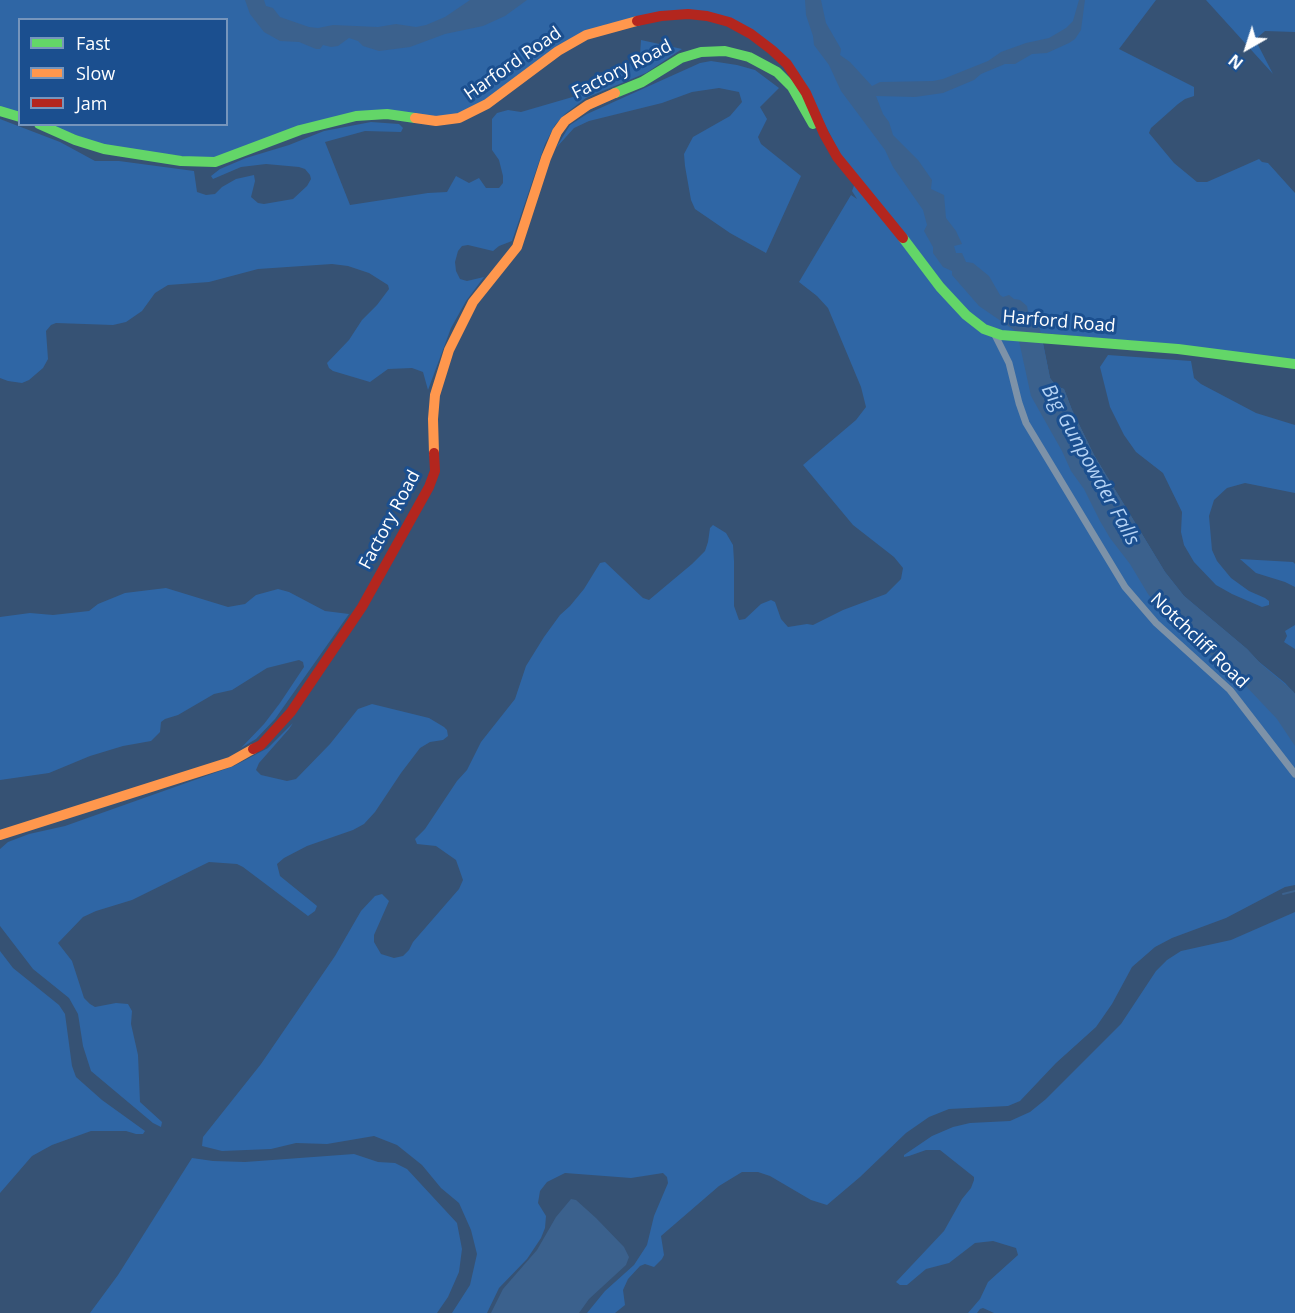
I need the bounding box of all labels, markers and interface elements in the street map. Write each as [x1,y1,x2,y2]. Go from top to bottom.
legend [18,18,228,126]
north arrow [1217,18,1277,78]
street label: Harford Road [460,23,566,105]
text: Fast [76,31,110,55]
street label: Factory Road [568,36,676,104]
text: N [1224,49,1248,75]
text: Slow [76,61,115,85]
text: Jam [76,91,108,115]
street label: Harford Road [1002,306,1116,338]
water label: Big Gunpowder Falls [1036,380,1144,550]
street label: Factory Road [355,467,425,573]
street label: Notchcliff Road [1145,589,1253,693]

